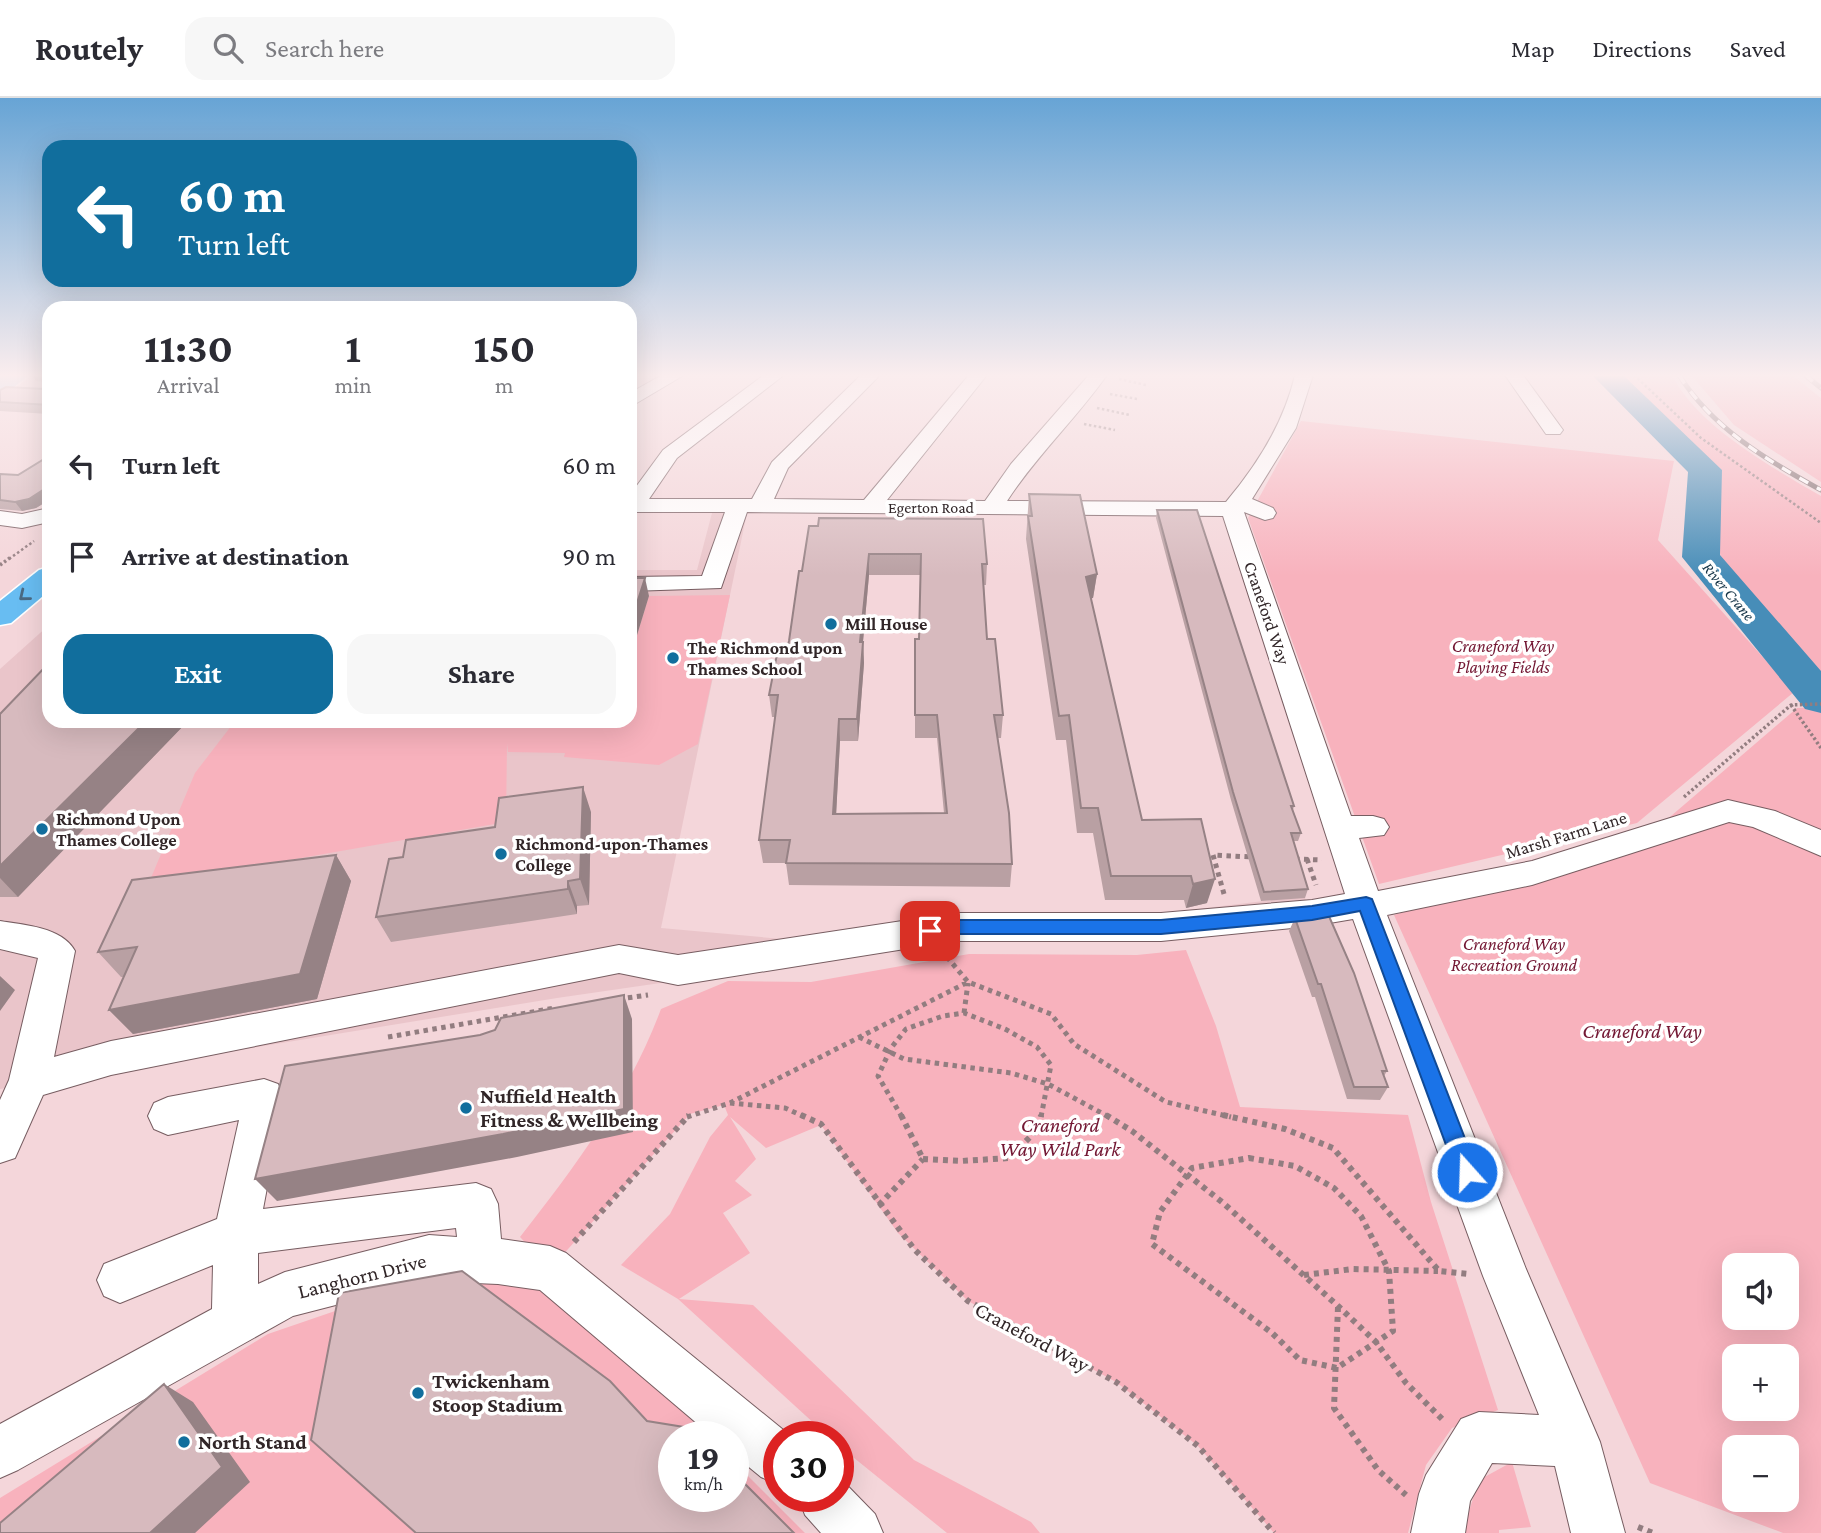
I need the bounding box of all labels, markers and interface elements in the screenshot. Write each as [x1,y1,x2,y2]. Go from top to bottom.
search box [185,17,675,80]
icon: search [209,29,247,67]
text: Routely [35,30,143,67]
text: Search here [265,34,384,63]
text: Map [1511,35,1555,62]
text: Directions [1593,35,1692,62]
text: Saved [1730,35,1786,62]
icon: left [63,168,154,259]
text: 60 m [178,168,285,223]
text: Turn left [178,226,289,262]
text: 11:30 [144,324,233,371]
text: 1 [345,324,361,371]
text: 150 [473,324,535,371]
text: Arrival [157,372,220,398]
text: min [335,372,372,398]
text: m [495,372,514,398]
icon: left [63,447,101,485]
text: Turn left [122,451,220,480]
text: 60 m [562,451,616,480]
street label: Egerton Road [888,499,975,517]
icon: arrive [63,538,101,576]
text: Arrive at destination [122,542,349,571]
text: 90 m [562,542,616,571]
street label: Craneford Way [1240,559,1294,668]
water label: River Crane [1699,559,1758,624]
one-way arrow [20,588,33,600]
place label: Mill House [845,614,927,634]
marker: Mill House [823,616,839,632]
button: Exit [63,634,333,714]
button: Share [347,634,616,714]
park label: Craneford Way Playing Fields [1452,636,1555,677]
place label: The Richmond upon Thames School [687,638,843,679]
marker: The Richmond upon Thames School [665,650,681,666]
street label: Marsh Farm Lane [1503,807,1629,863]
place label: Richmond Upon Thames College [56,809,181,850]
marker: Richmond Upon Thames College [34,821,50,837]
place label: Richmond-upon-Thames College [515,834,708,875]
marker: Richmond-upon-Thames College [493,846,509,862]
pin [900,901,960,961]
icon: arrive [911,912,949,950]
park label: Craneford Way Recreation Ground [1451,934,1578,975]
park label: Craneford Way [1582,1019,1702,1043]
place label: Nuffield Health Fitness & Wellbeing [480,1084,659,1132]
marker: Nuffield Health Fitness & Wellbeing [458,1100,474,1116]
park label: Craneford Way Wild Park [1000,1113,1121,1161]
position arrow [1430,1135,1504,1209]
street label: Langhorn Drive [295,1248,429,1304]
map controls [1722,1253,1799,1512]
button: sound [1722,1253,1799,1330]
street label: Craneford Way [971,1297,1093,1377]
button: + [1722,1344,1799,1421]
place label: Twickenham Stoop Stadium [432,1369,563,1417]
marker: Twickenham Stoop Stadium [410,1385,426,1401]
speed limit sign: 30 [763,1421,854,1512]
place label: North Stand [198,1430,307,1454]
marker: North Stand [176,1434,192,1450]
button: − [1722,1435,1799,1512]
text: 19 [687,1438,720,1477]
text: km/h [684,1474,723,1494]

